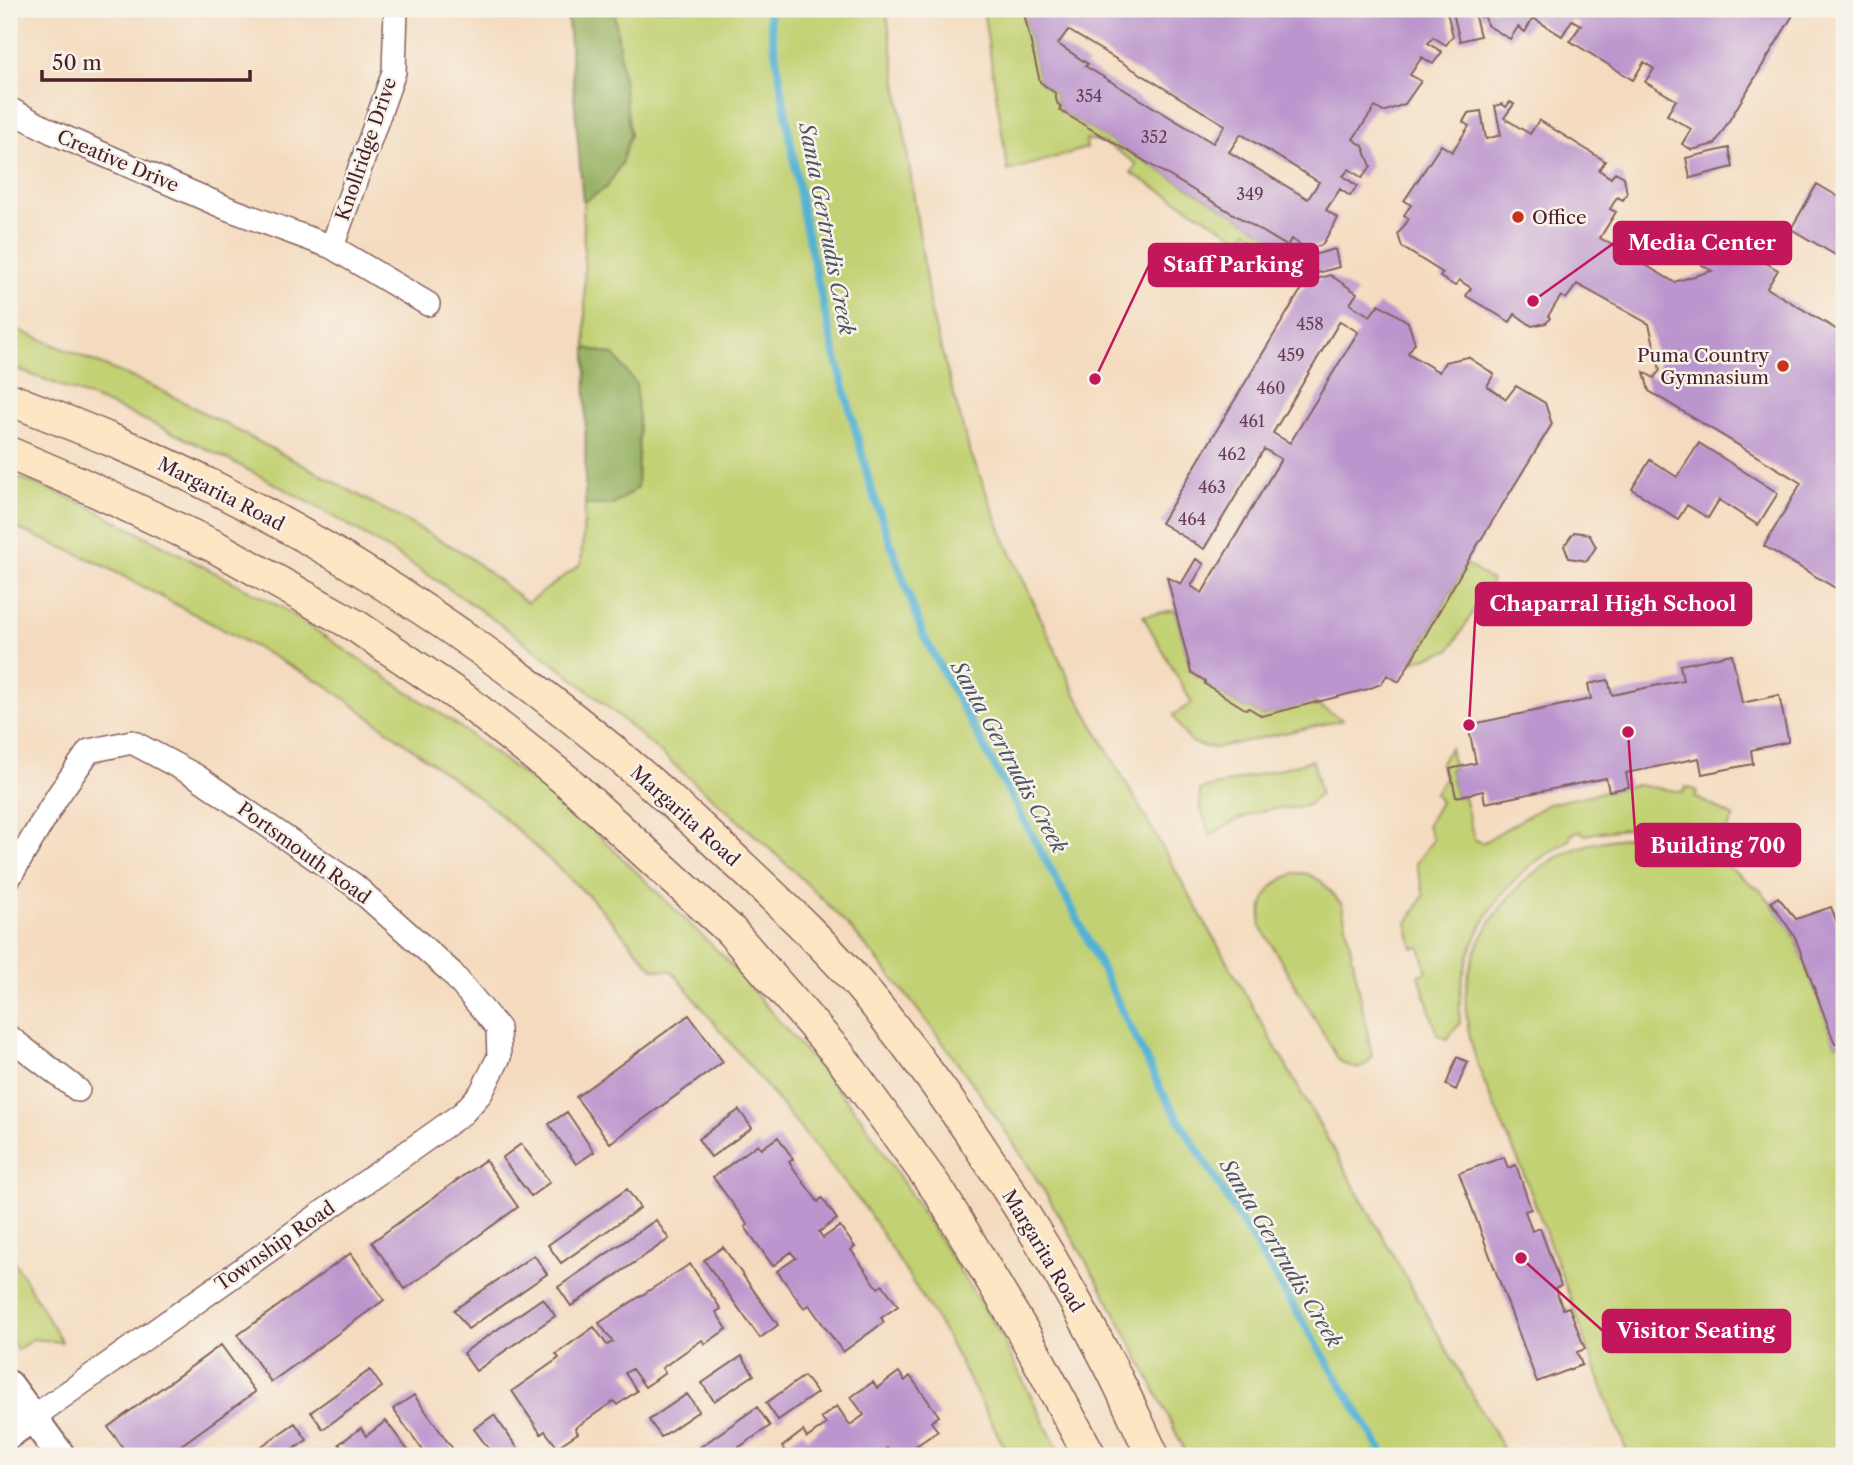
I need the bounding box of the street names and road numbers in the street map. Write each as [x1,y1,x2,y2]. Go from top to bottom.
street label: Knollridge Drive [331,74,401,224]
street label: Creative Drive [54,125,182,197]
street label: Margarita Road [154,452,289,536]
street label: Margarita Road [626,761,745,871]
street label: Portsmouth Road [233,797,375,909]
street label: Margarita Road [997,1185,1089,1317]
street label: Township Road [211,1196,340,1296]

